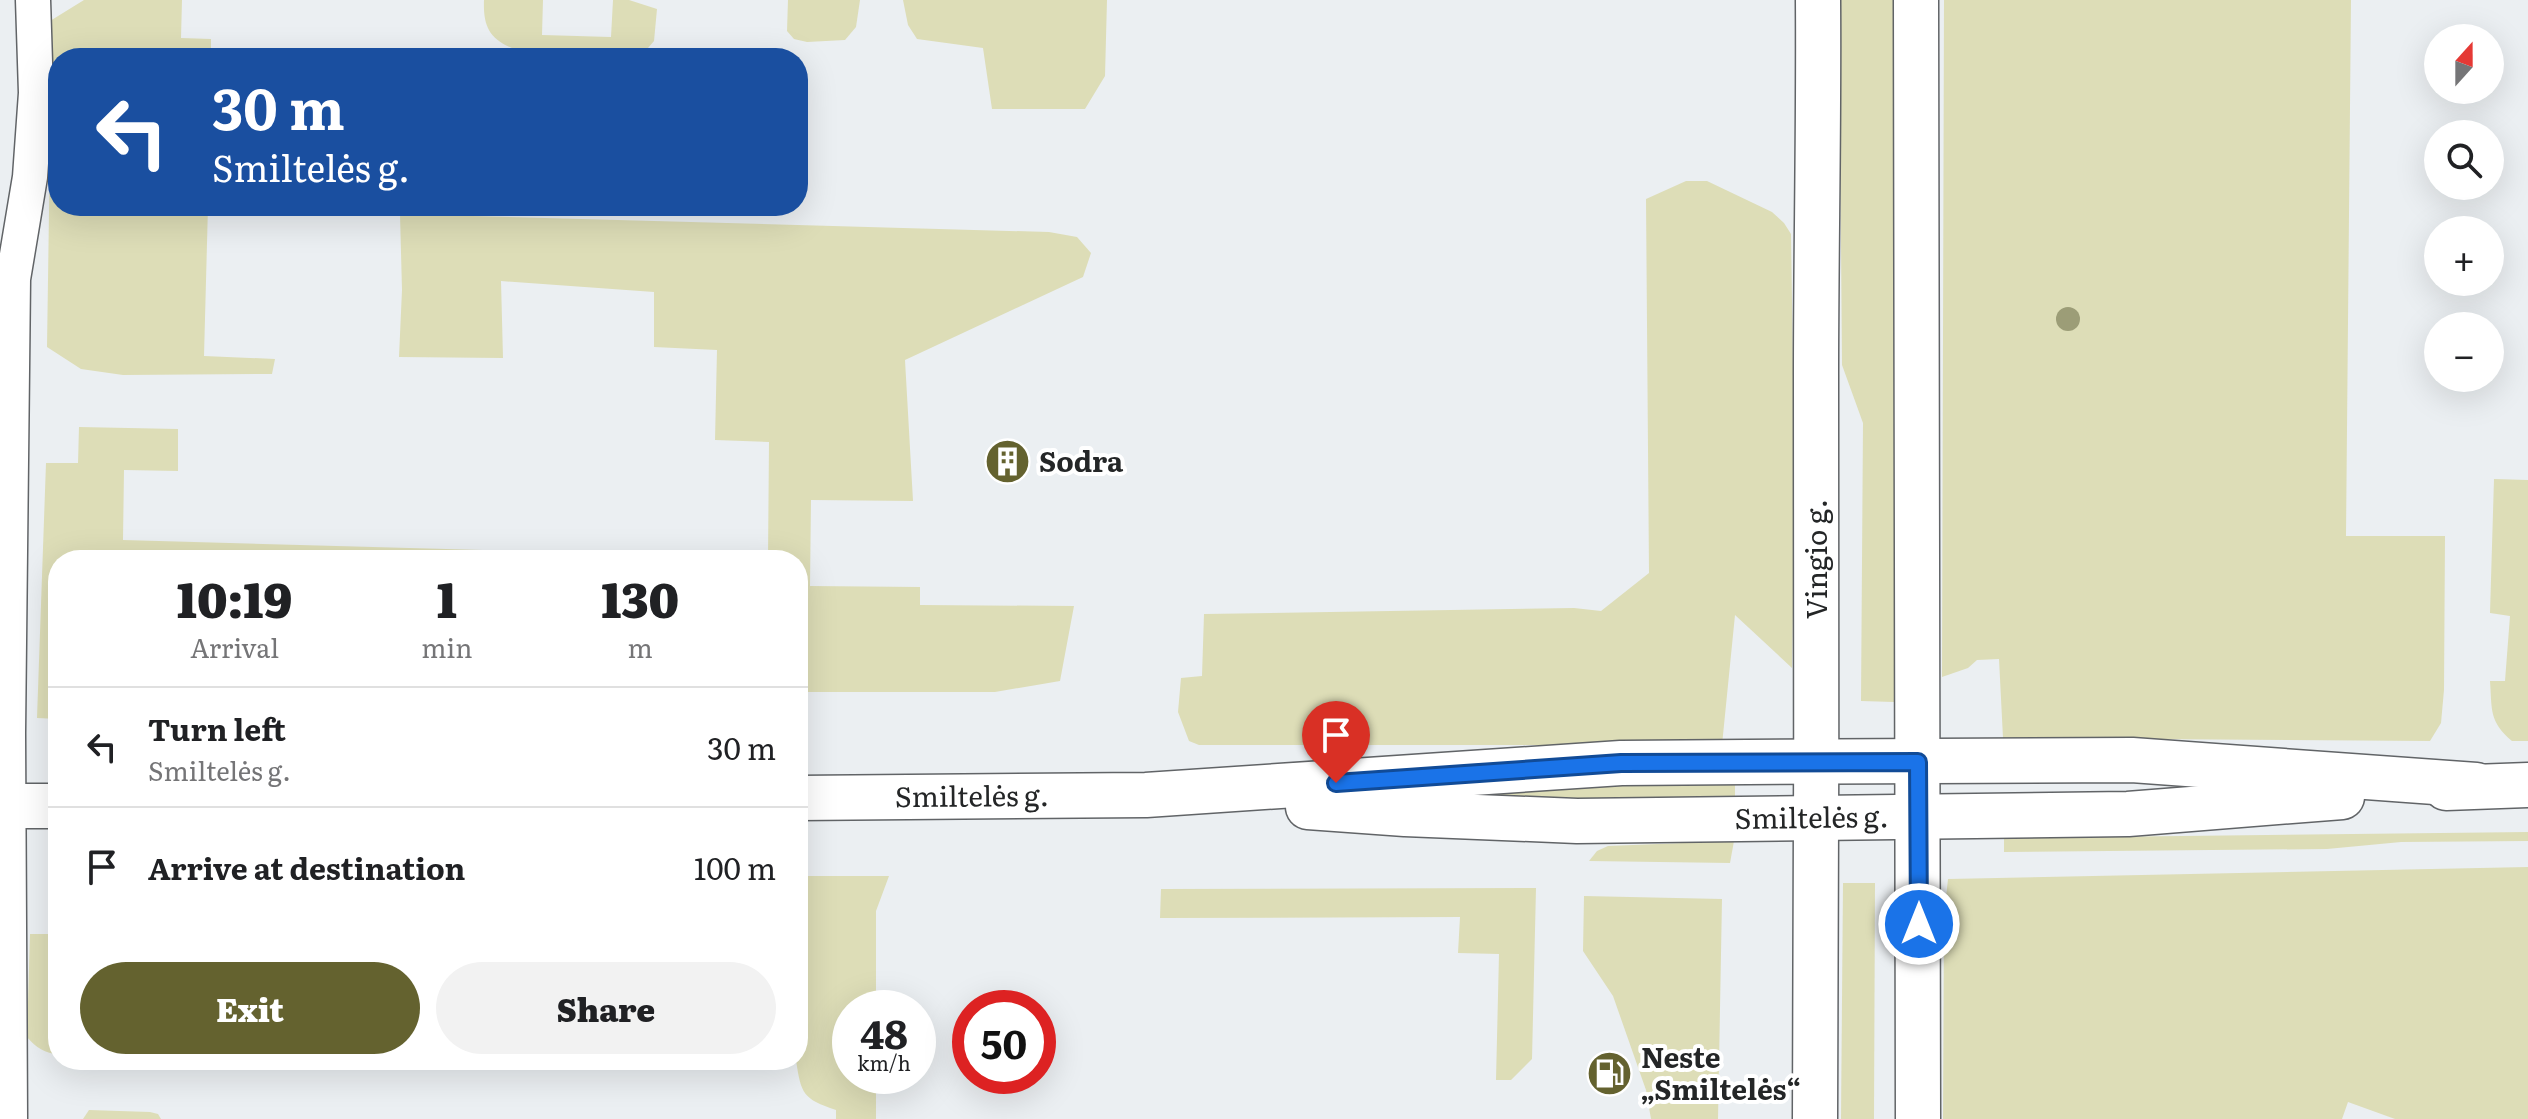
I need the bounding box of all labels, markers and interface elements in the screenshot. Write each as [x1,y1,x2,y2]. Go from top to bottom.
north arrow [2424,24,2504,104]
map controls [2424,24,2504,392]
text: 30 m [212,64,345,147]
icon: left [80,80,184,184]
button: search [2424,120,2504,200]
text: Smiltelės g. [212,140,410,193]
button: + [2424,216,2504,296]
button: − [2424,312,2504,392]
building icon: Sodra [984,438,1032,486]
place label: Sodra [1039,439,1124,481]
street label: Vingio g. [1794,499,1836,619]
text: 10:19 [177,562,292,633]
text: 1 [437,562,457,633]
text: 130 [601,562,679,633]
text: Arrival [190,627,279,666]
text: min [421,627,472,666]
text: m [628,627,653,666]
pin [1302,701,1370,783]
text: Turn left [148,706,286,750]
icon: arrive [1314,713,1358,757]
icon: left [80,725,124,769]
text: 30 m [707,725,776,769]
text: Smiltelės g. [148,750,291,789]
street label: Smiltelės g. [895,773,1049,816]
street label: Smiltelės g. [1734,794,1889,838]
icon: arrive [80,845,124,889]
text: Arrive at destination [148,845,465,889]
text: 100 m [694,845,776,889]
position arrow [1877,882,1961,966]
button: Exit [80,962,420,1054]
button: Share [436,962,776,1054]
speed limit sign: 50 [952,990,1056,1094]
text: 48 [860,1002,908,1061]
place label: Neste „Smiltelės“ [1641,1035,1801,1109]
text: km/h [857,1047,911,1077]
fuel station icon: Neste „Smiltelės“ [1586,1050,1634,1098]

